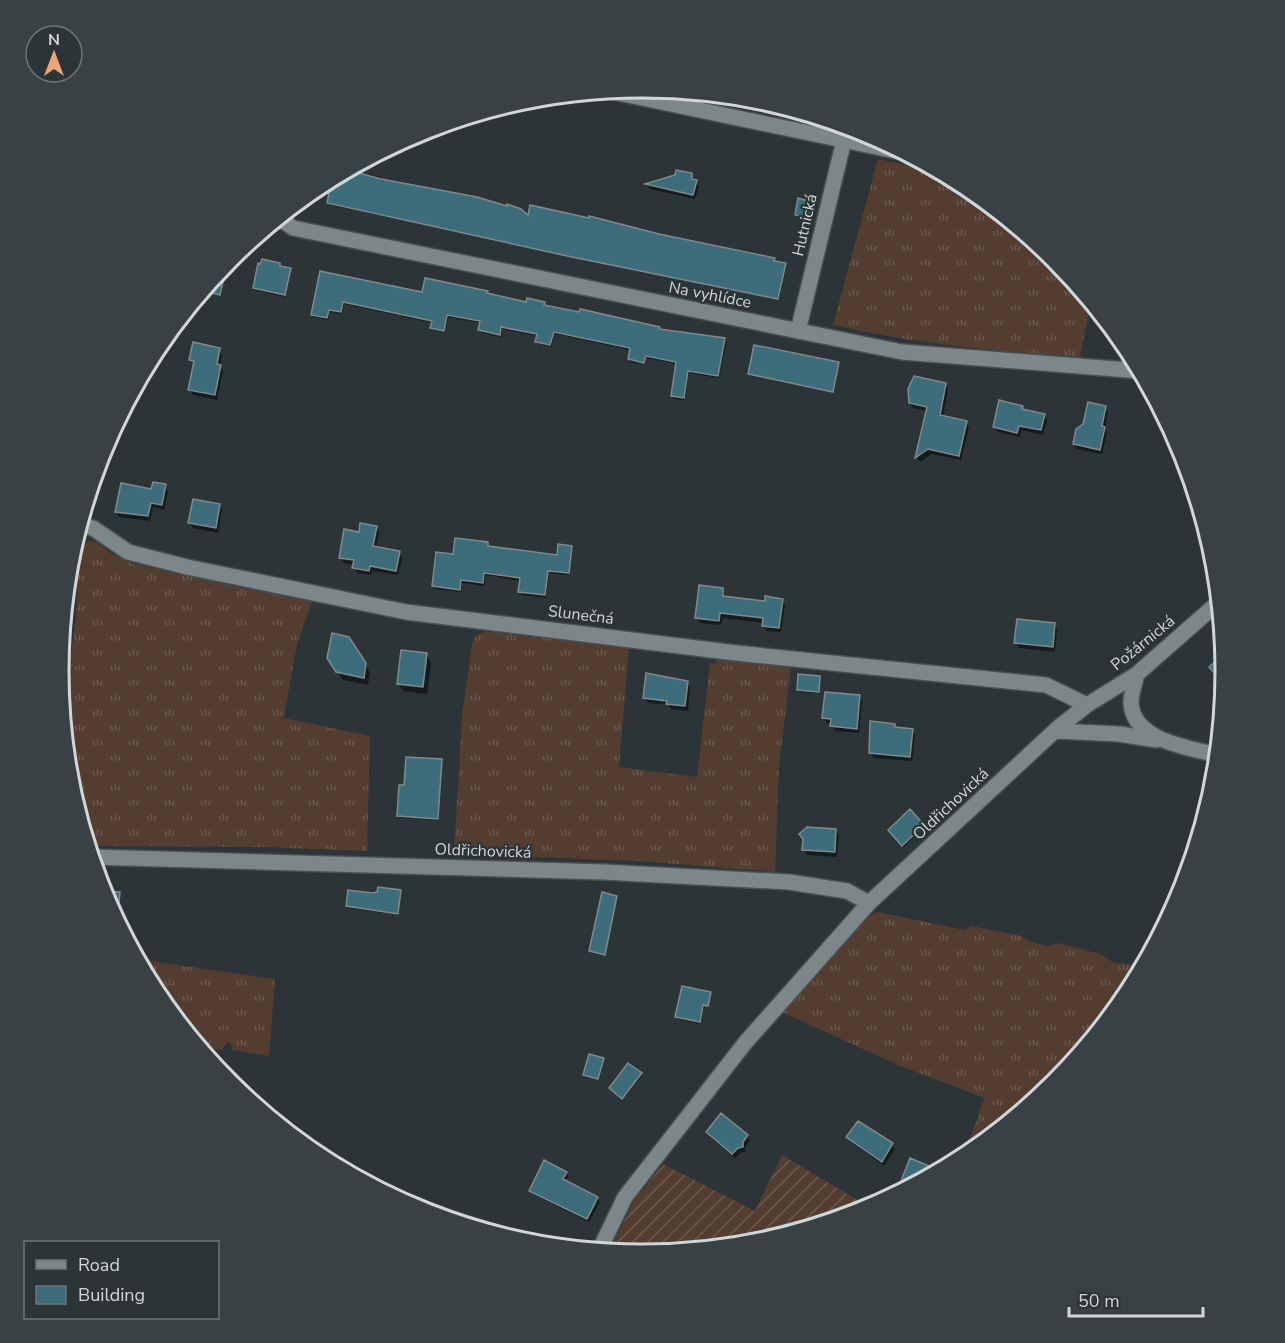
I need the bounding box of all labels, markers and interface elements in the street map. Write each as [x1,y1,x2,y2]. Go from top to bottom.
north arrow [24,24,84,84]
text: N [48,29,60,51]
street label: Hutnická [787,192,823,258]
street label: Na vyhlídce [667,276,753,314]
street label: Slunečná [547,600,615,630]
street label: Požárnická [1106,610,1180,676]
street label: Oldřichovická [908,763,994,845]
street label: Oldřichovická [434,838,532,864]
legend [24,1241,219,1319]
text: Road [78,1253,120,1277]
scale bar [1069,1280,1202,1318]
text: Building [78,1283,145,1307]
text: 50 m [1078,1289,1120,1313]

